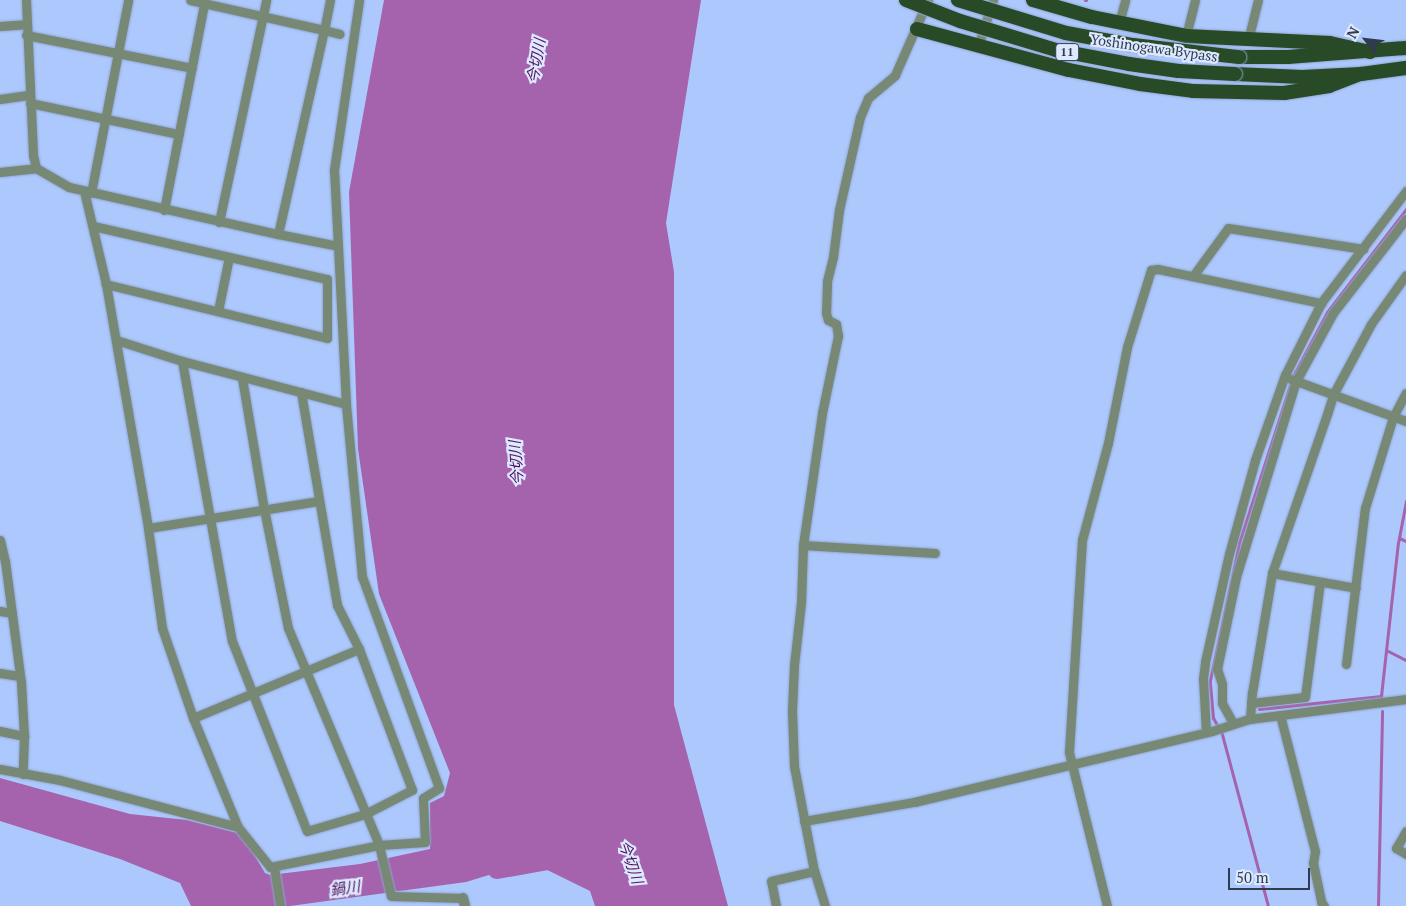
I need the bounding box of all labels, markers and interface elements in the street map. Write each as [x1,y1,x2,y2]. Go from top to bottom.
north arrow [1341,15,1391,65]
text: N [1342,23,1363,42]
street label: Yoshinogawa Bypass [1089,31,1219,65]
water label: 今切川 [523,37,549,85]
road number: 11 [1054,42,1080,62]
water label: 今切川 [505,440,527,486]
water label: 今切川 [615,838,647,886]
scale bar [1231,858,1314,890]
text: 50 m [1236,867,1269,887]
water label: 鍋川 [329,877,361,899]

